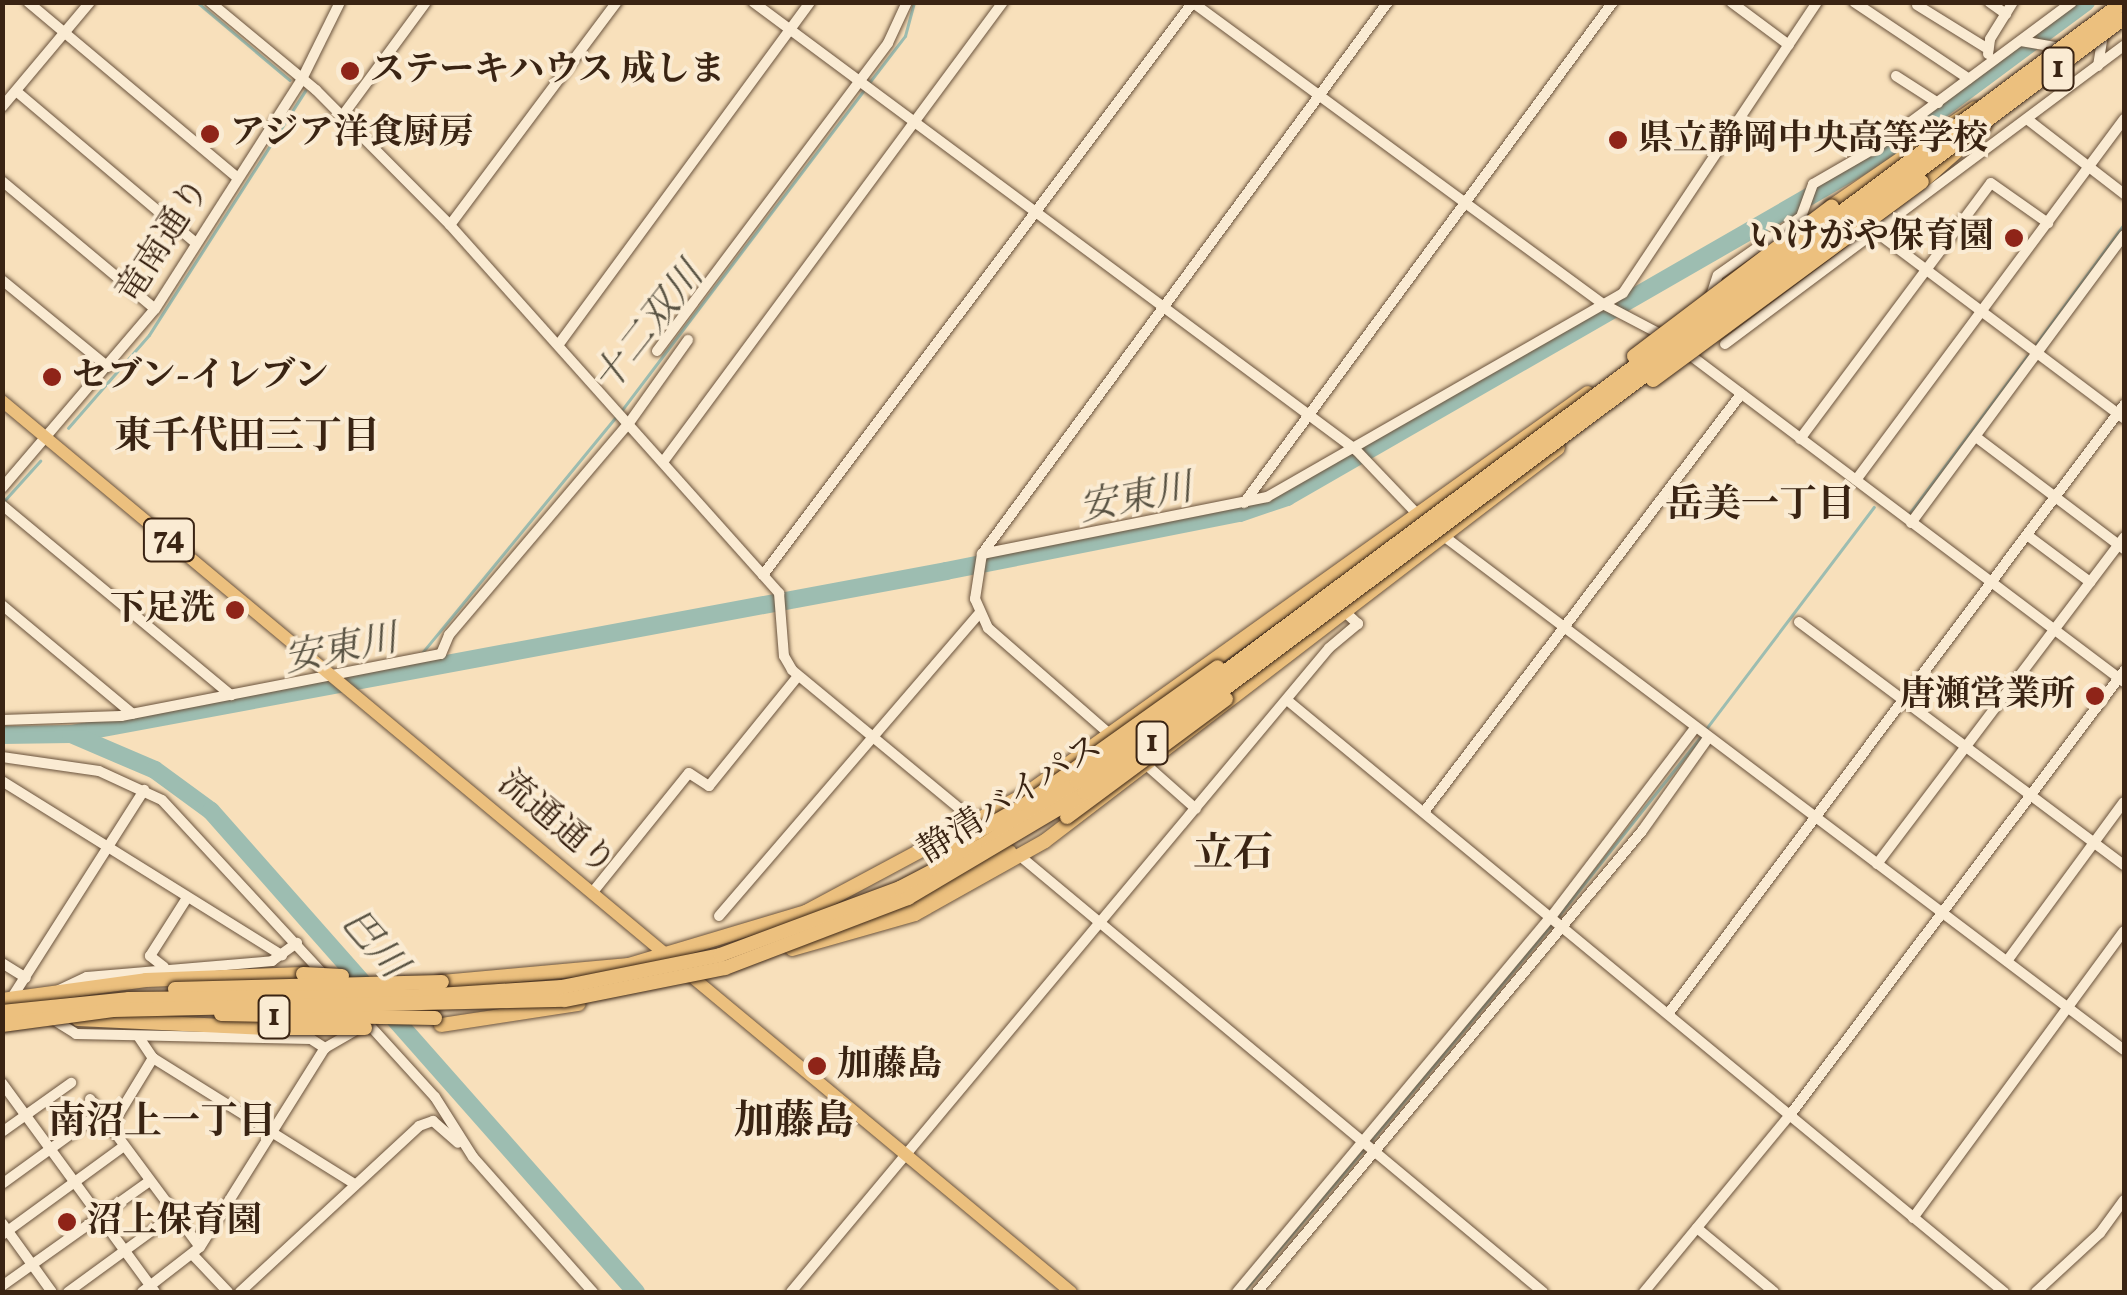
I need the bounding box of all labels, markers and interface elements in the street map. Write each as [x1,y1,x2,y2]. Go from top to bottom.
road number: 1 [2040,42,2076,96]
place label: ステーキハウス 成しま [370,50,727,92]
marker: ステーキハウス 成しま [339,60,361,82]
place label: アジア洋食厨房 [230,113,475,155]
place label: 県立静岡中央高等学校 [1638,119,1988,161]
marker: アジア洋食厨房 [199,123,221,145]
marker: 県立静岡中央高等学校 [1607,129,1629,151]
street label: 竜南通り [108,171,220,311]
place label: いけがや保育園 [1749,217,1994,259]
marker: いけがや保育園 [2003,227,2025,249]
water label: 十二双川 [585,255,715,403]
place label: セブン-イレブン [72,356,332,398]
marker: セブン-イレブン [41,366,63,388]
district label: 東千代田三丁目 [114,416,380,462]
water label: 安東川 [1076,467,1196,533]
district label: 岳美一丁目 [1665,484,1855,530]
road number: 74 [142,513,196,567]
place label: 下足洗 [110,589,215,631]
marker: 下足洗 [224,599,246,621]
water label: 安東川 [281,618,401,684]
place label: 唐瀬営業所 [1900,675,2075,717]
marker: 唐瀬営業所 [2084,685,2106,707]
road number: 1 [1134,716,1170,770]
street label: 静清バイパス [911,727,1111,873]
street label: 流通通り [489,763,623,885]
district label: 立石 [1193,831,1273,879]
water label: 巴川 [330,901,414,989]
road number: 1 [256,990,292,1044]
place label: 加藤島 [837,1045,942,1087]
marker: 加藤島 [806,1055,828,1077]
district label: 加藤島 [734,1099,854,1147]
district label: 南沼上一丁目 [48,1101,276,1147]
place label: 沼上保育園 [87,1201,262,1243]
marker: 沼上保育園 [56,1211,78,1233]

